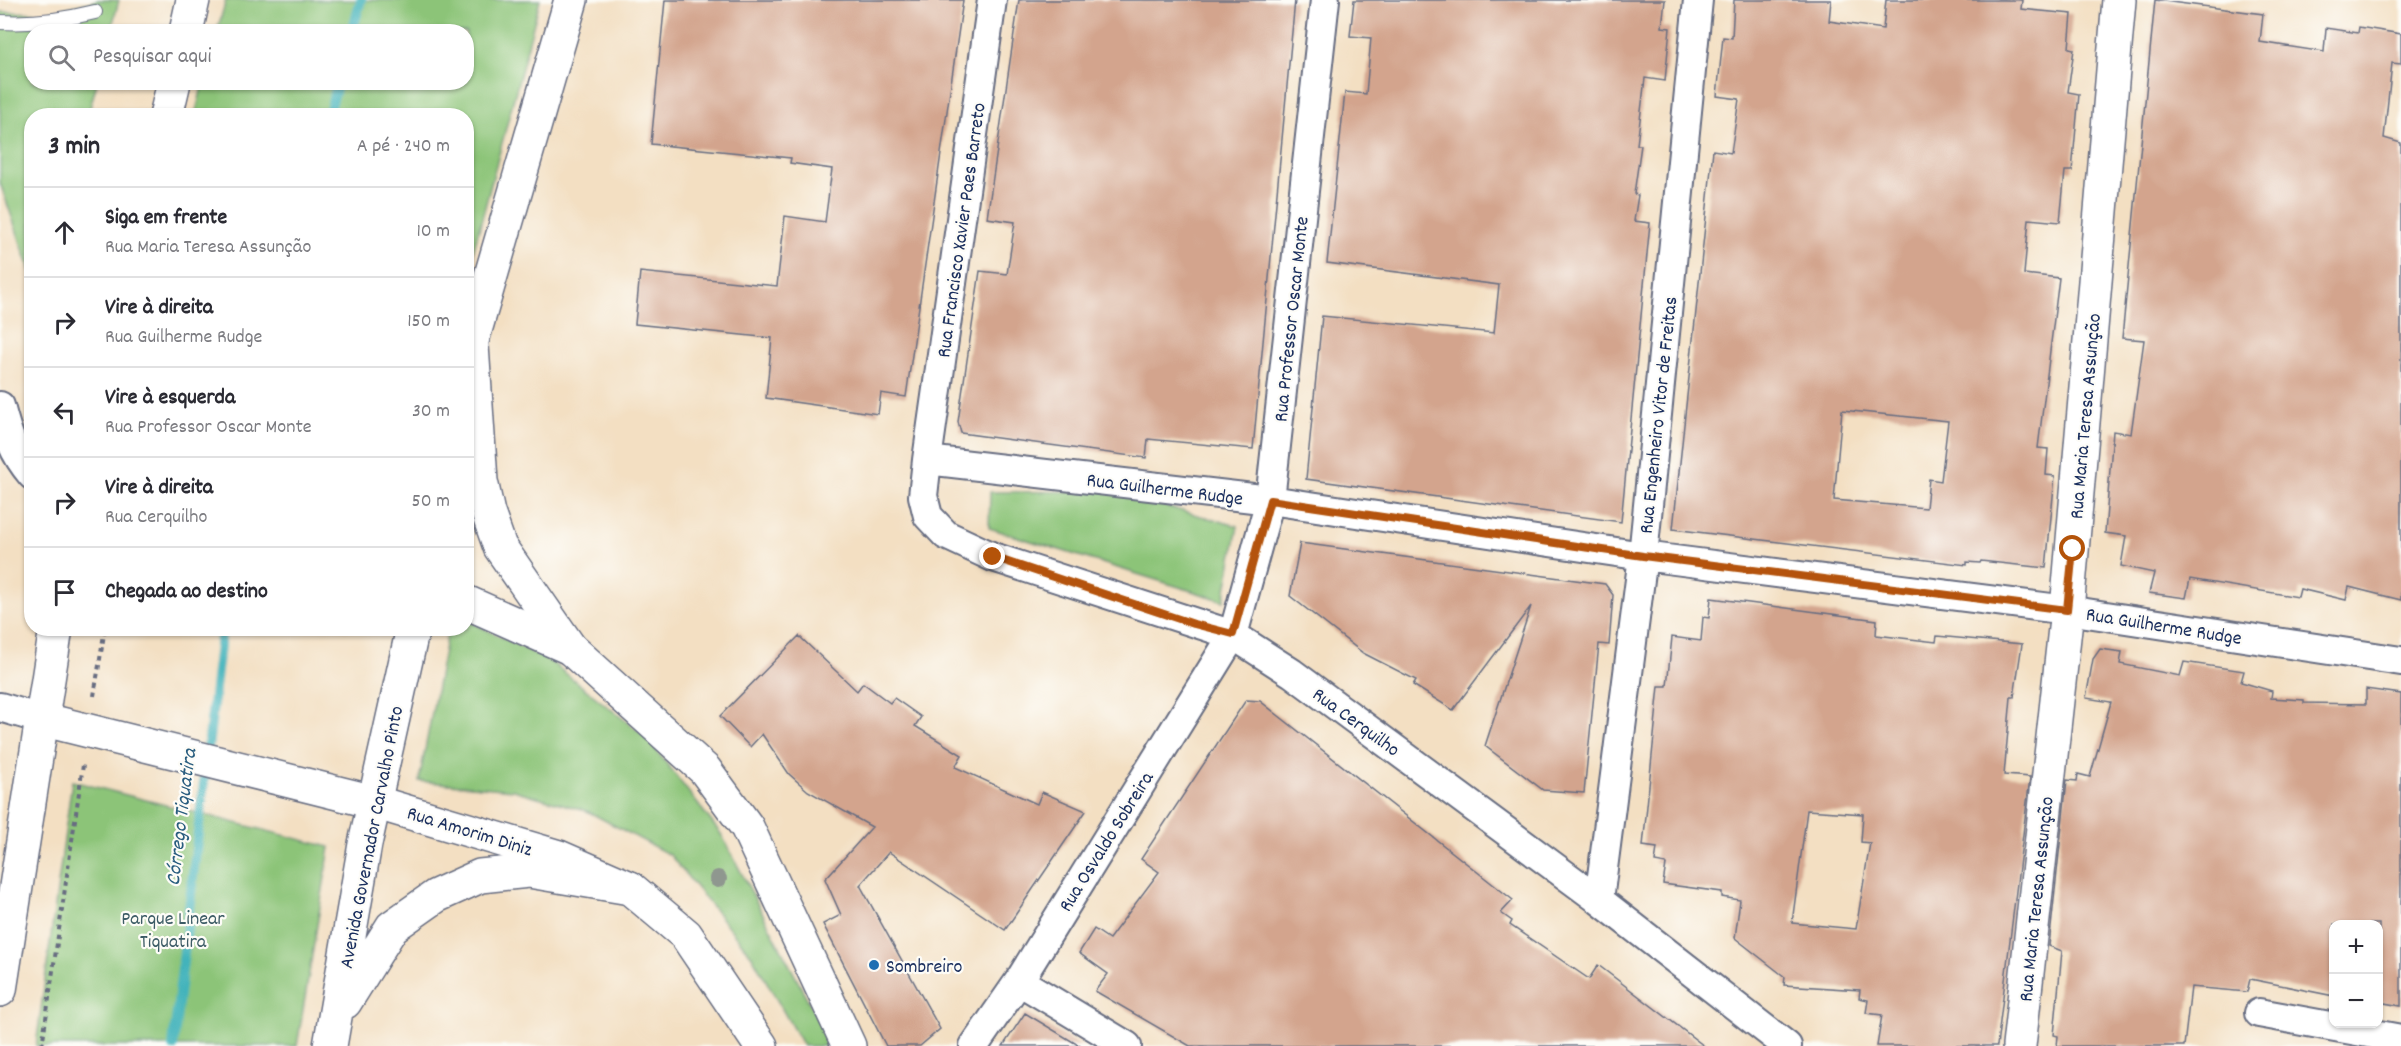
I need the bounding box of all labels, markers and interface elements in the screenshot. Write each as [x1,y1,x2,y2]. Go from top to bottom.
search box [24,24,474,90]
icon: search [45,41,78,74]
text: Pesquisar aqui [93,42,212,73]
street label: Rua Francisco Xavier Paes Barreto [931,101,995,360]
text: 3 min [48,129,100,166]
text: A pé · 240 m [357,133,450,161]
text: Siga em frente [105,203,227,234]
street label: Rua Professor Oscar Monte [1268,215,1318,424]
icon: ahead [48,216,81,249]
text: 10 m [416,218,450,246]
text: Rua Maria Teresa Assunção [105,234,311,262]
text: Vire à direita [105,293,213,324]
street label: Rua Engenheiro Vitor de Freitas [1634,295,1686,535]
icon: right [48,306,81,339]
text: 150 m [407,308,450,336]
street label: Rua Maria Teresa Assunção [2064,312,2110,520]
text: Rua Guilherme Rudge [105,324,262,352]
text: Vire à esquerda [105,383,235,414]
icon: left [48,396,81,429]
text: 30 m [412,398,450,426]
text: Rua Professor Oscar Monte [105,414,312,442]
street label: Rua Guilherme Rudge [1085,467,1245,514]
text: Vire à direita [105,473,213,504]
icon: right [48,486,81,519]
text: 50 m [412,488,450,516]
text: Rua Cerquilho [105,504,207,532]
route start [2059,535,2085,561]
route end [979,543,1005,569]
icon: arrive [48,576,81,609]
text: Chegada ao destino [105,577,268,608]
street label: Rua Guilherme Rudge [2084,602,2244,654]
street label: Rua Cerquilho [1306,682,1405,765]
street label: Avenida Governador Carvalho Pinto [334,704,412,971]
water label: Córrego Tiquatira [160,746,206,887]
street label: Rua Osvaldo Sobreira [1053,767,1162,918]
street label: Rua Maria Teresa Assunção [2013,795,2063,1003]
street label: Rua Amorim Diniz [403,801,536,865]
park label: Parque Linear Tiquatira [121,906,225,957]
map controls [2329,920,2383,1028]
button: + [2329,920,2383,974]
place label: Sombreiro [886,954,962,982]
marker: Sombreiro [867,958,881,972]
button: − [2329,974,2383,1028]

